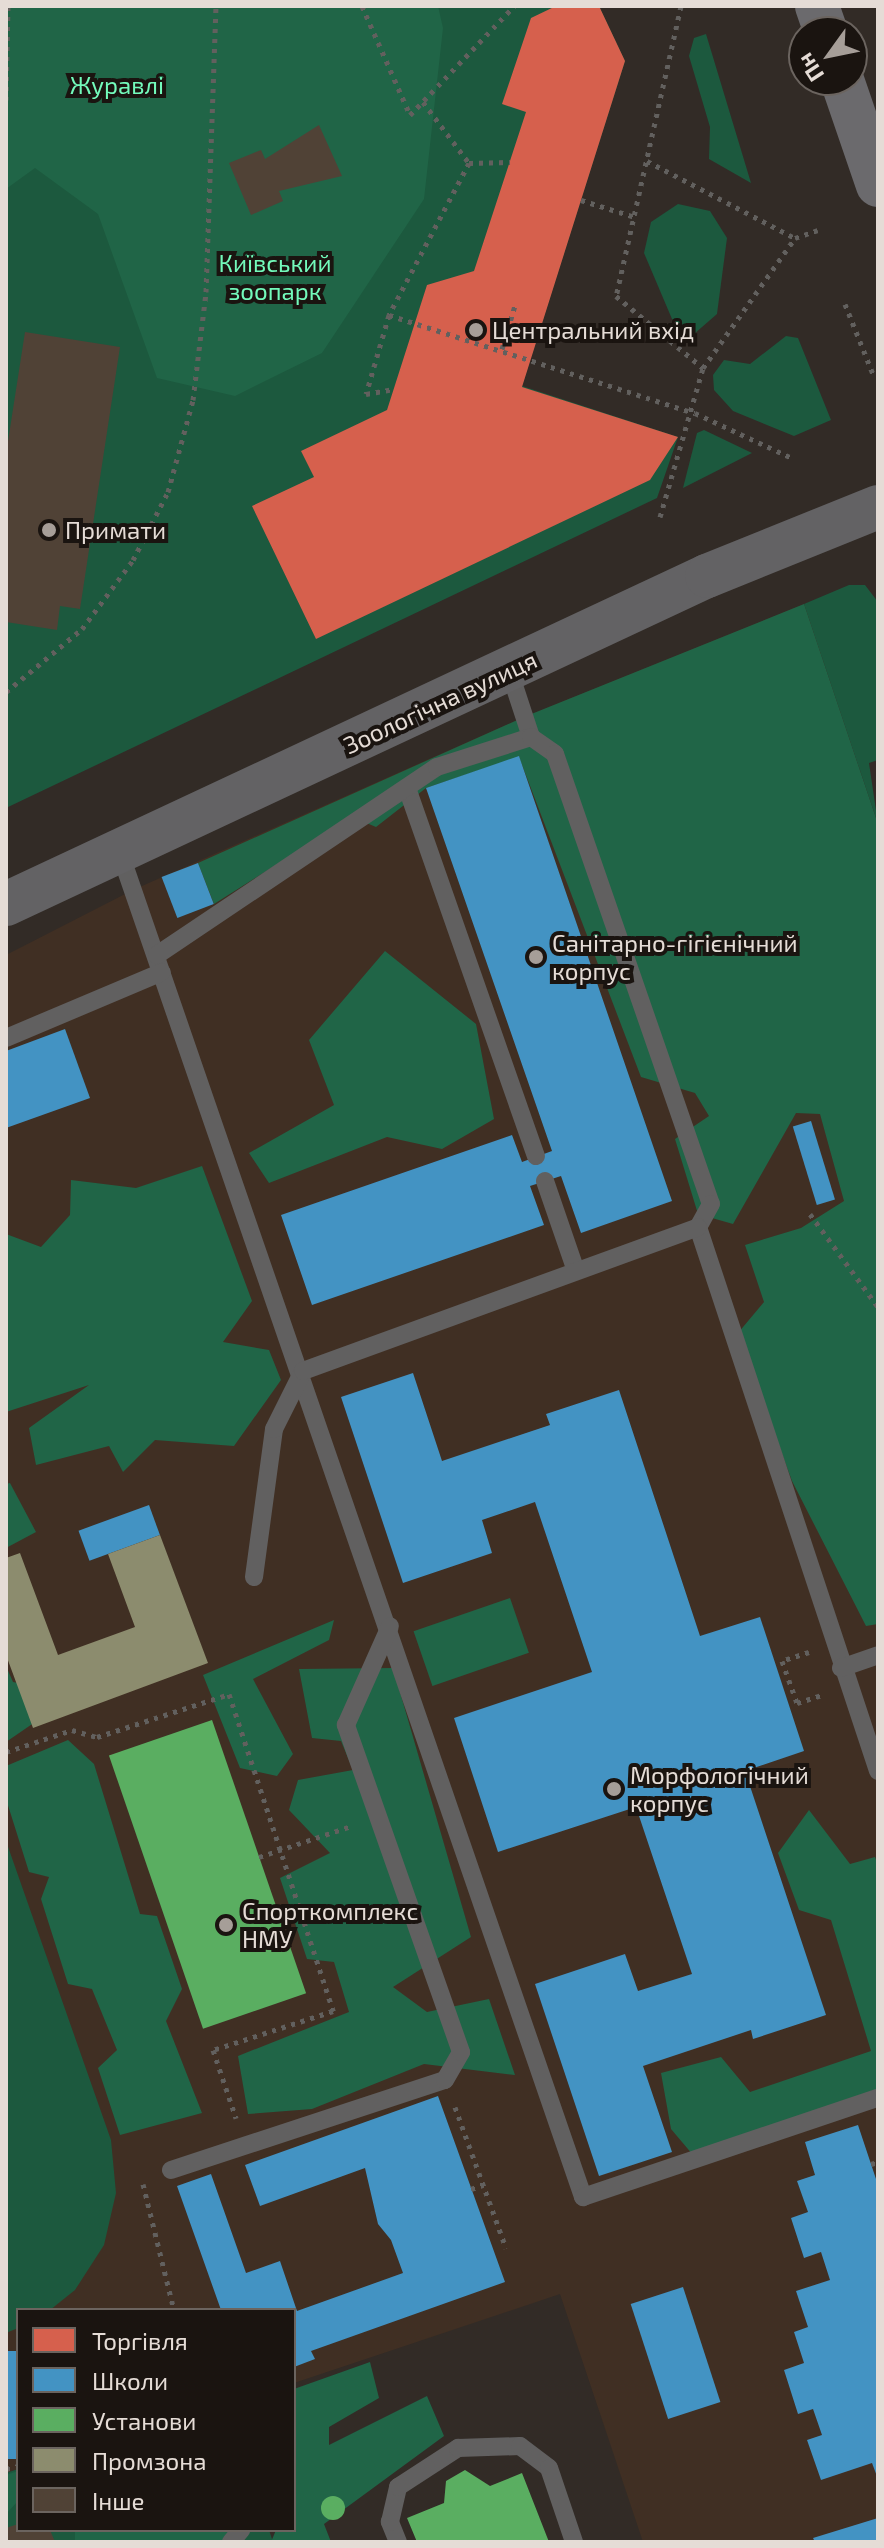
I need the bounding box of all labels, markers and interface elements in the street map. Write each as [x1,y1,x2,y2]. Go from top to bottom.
north arrow [788,16,868,96]
text: Пн [791,49,828,87]
park label: Журавлі [70,71,164,99]
park label: Київський зоопарк [218,249,332,305]
place label: Центральний вхід [492,316,694,344]
marker: Центральний вхід [467,321,485,339]
place label: Примати [65,516,166,544]
marker: Примати [40,521,58,539]
street label: Зоологічна вулиця [339,645,541,759]
place label: Санітарно-гігієнічний корпус [552,929,798,985]
marker: Санітарно-гігієнічний корпус [527,948,545,966]
place label: Морфологічний корпус [630,1761,809,1817]
marker: Морфологічний корпус [605,1780,623,1798]
place label: Спорткомплекс НМУ [242,1897,418,1953]
marker: Спорткомплекс НМУ [217,1916,235,1934]
legend [16,2308,296,2532]
text: Торгівля [92,2326,188,2355]
text: Школи [92,2366,168,2395]
text: Установи [92,2406,196,2435]
text: Промзона [92,2446,207,2475]
text: Інше [92,2486,145,2515]

